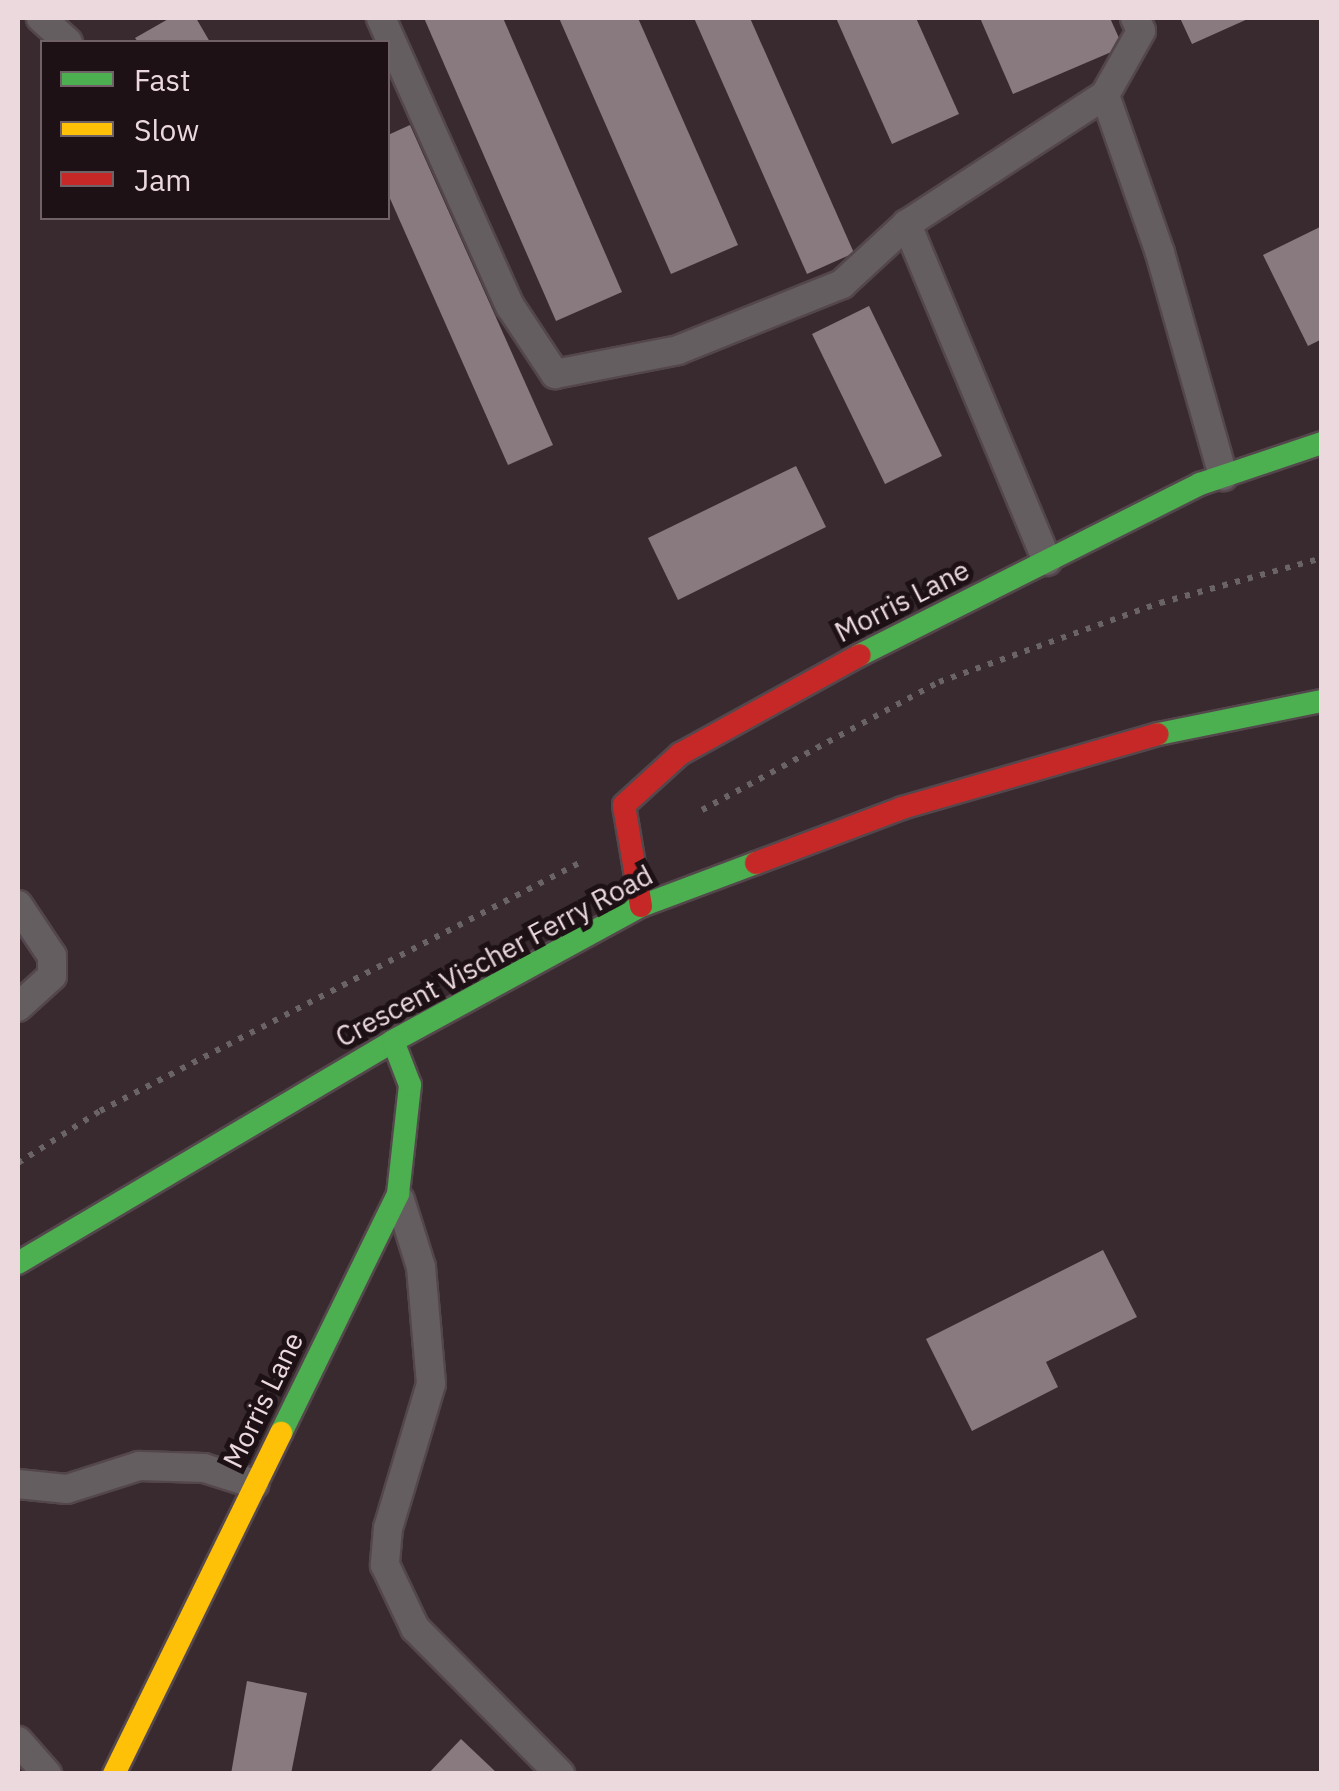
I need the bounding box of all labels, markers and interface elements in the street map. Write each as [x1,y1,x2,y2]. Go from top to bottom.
legend [40,40,390,220]
text: Fast [134,60,191,99]
text: Slow [134,110,199,149]
text: Jam [134,160,192,199]
street label: Morris Lane [829,553,975,649]
street label: Crescent Vischer Ferry Road [330,858,658,1054]
street label: Morris Lane [216,1327,310,1473]

